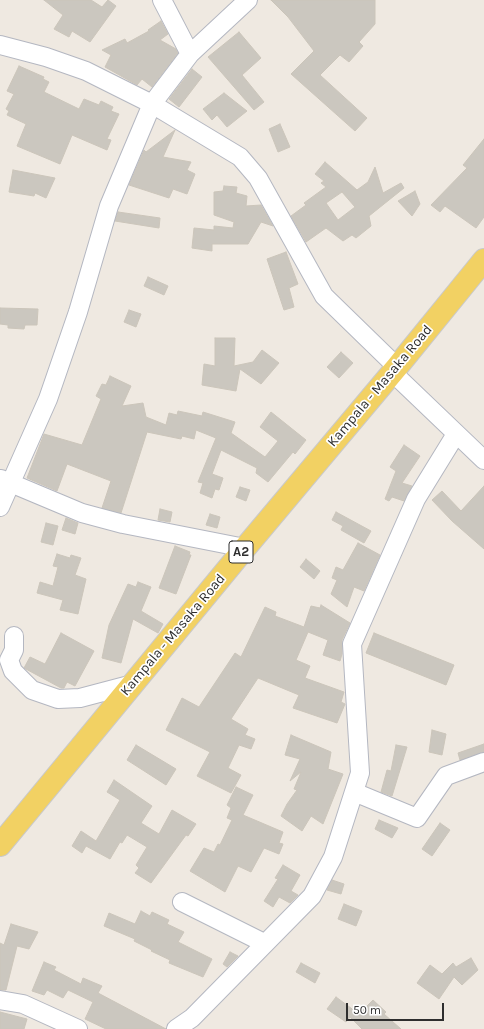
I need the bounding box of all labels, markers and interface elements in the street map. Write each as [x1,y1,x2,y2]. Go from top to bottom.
street label: Kampala - Masaka Road [324,322,436,450]
road number: A2 [229,541,253,563]
street label: Kampala - Masaka Road [117,571,229,699]
scale bar [348,995,446,1021]
text: 50 m [353,1003,381,1017]

